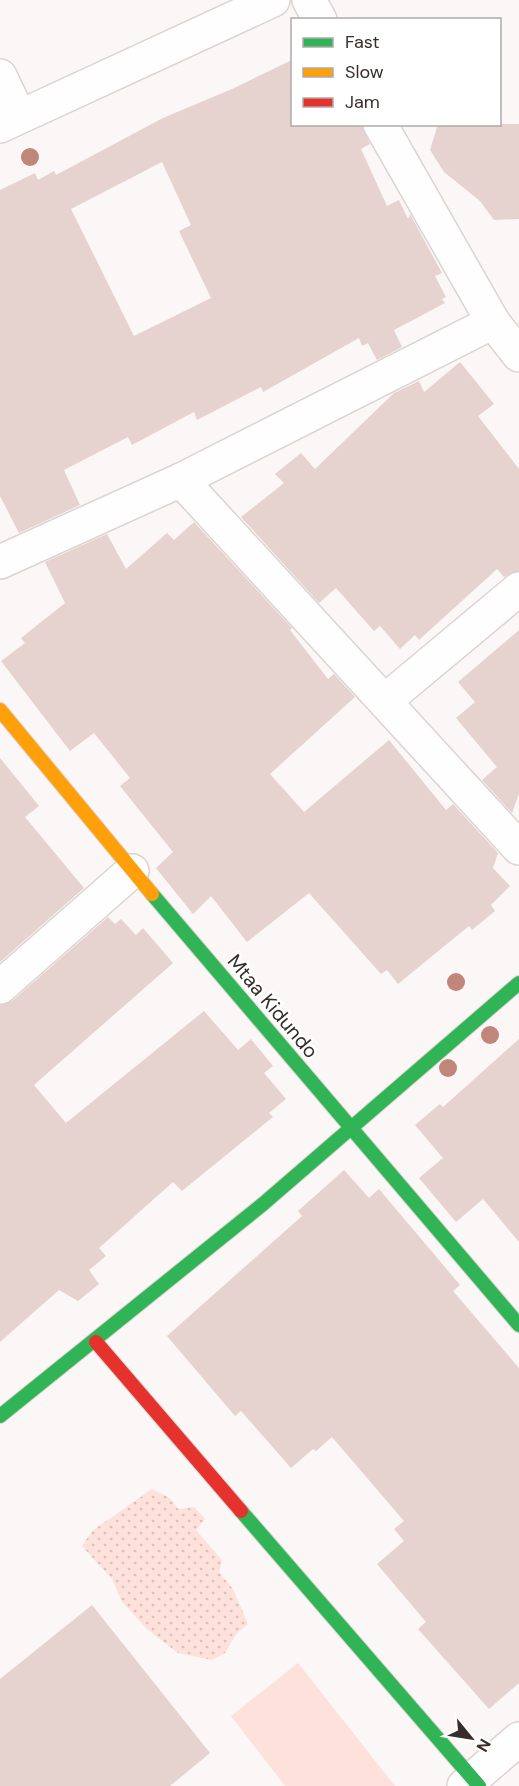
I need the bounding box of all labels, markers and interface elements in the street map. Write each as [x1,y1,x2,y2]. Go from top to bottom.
legend [291,18,501,126]
text: Fast [345,30,380,54]
text: Slow [345,60,384,84]
text: Jam [345,90,380,114]
street label: Mtaa Kidundo [222,949,324,1063]
north arrow [441,1708,501,1768]
text: N [472,1735,496,1756]

